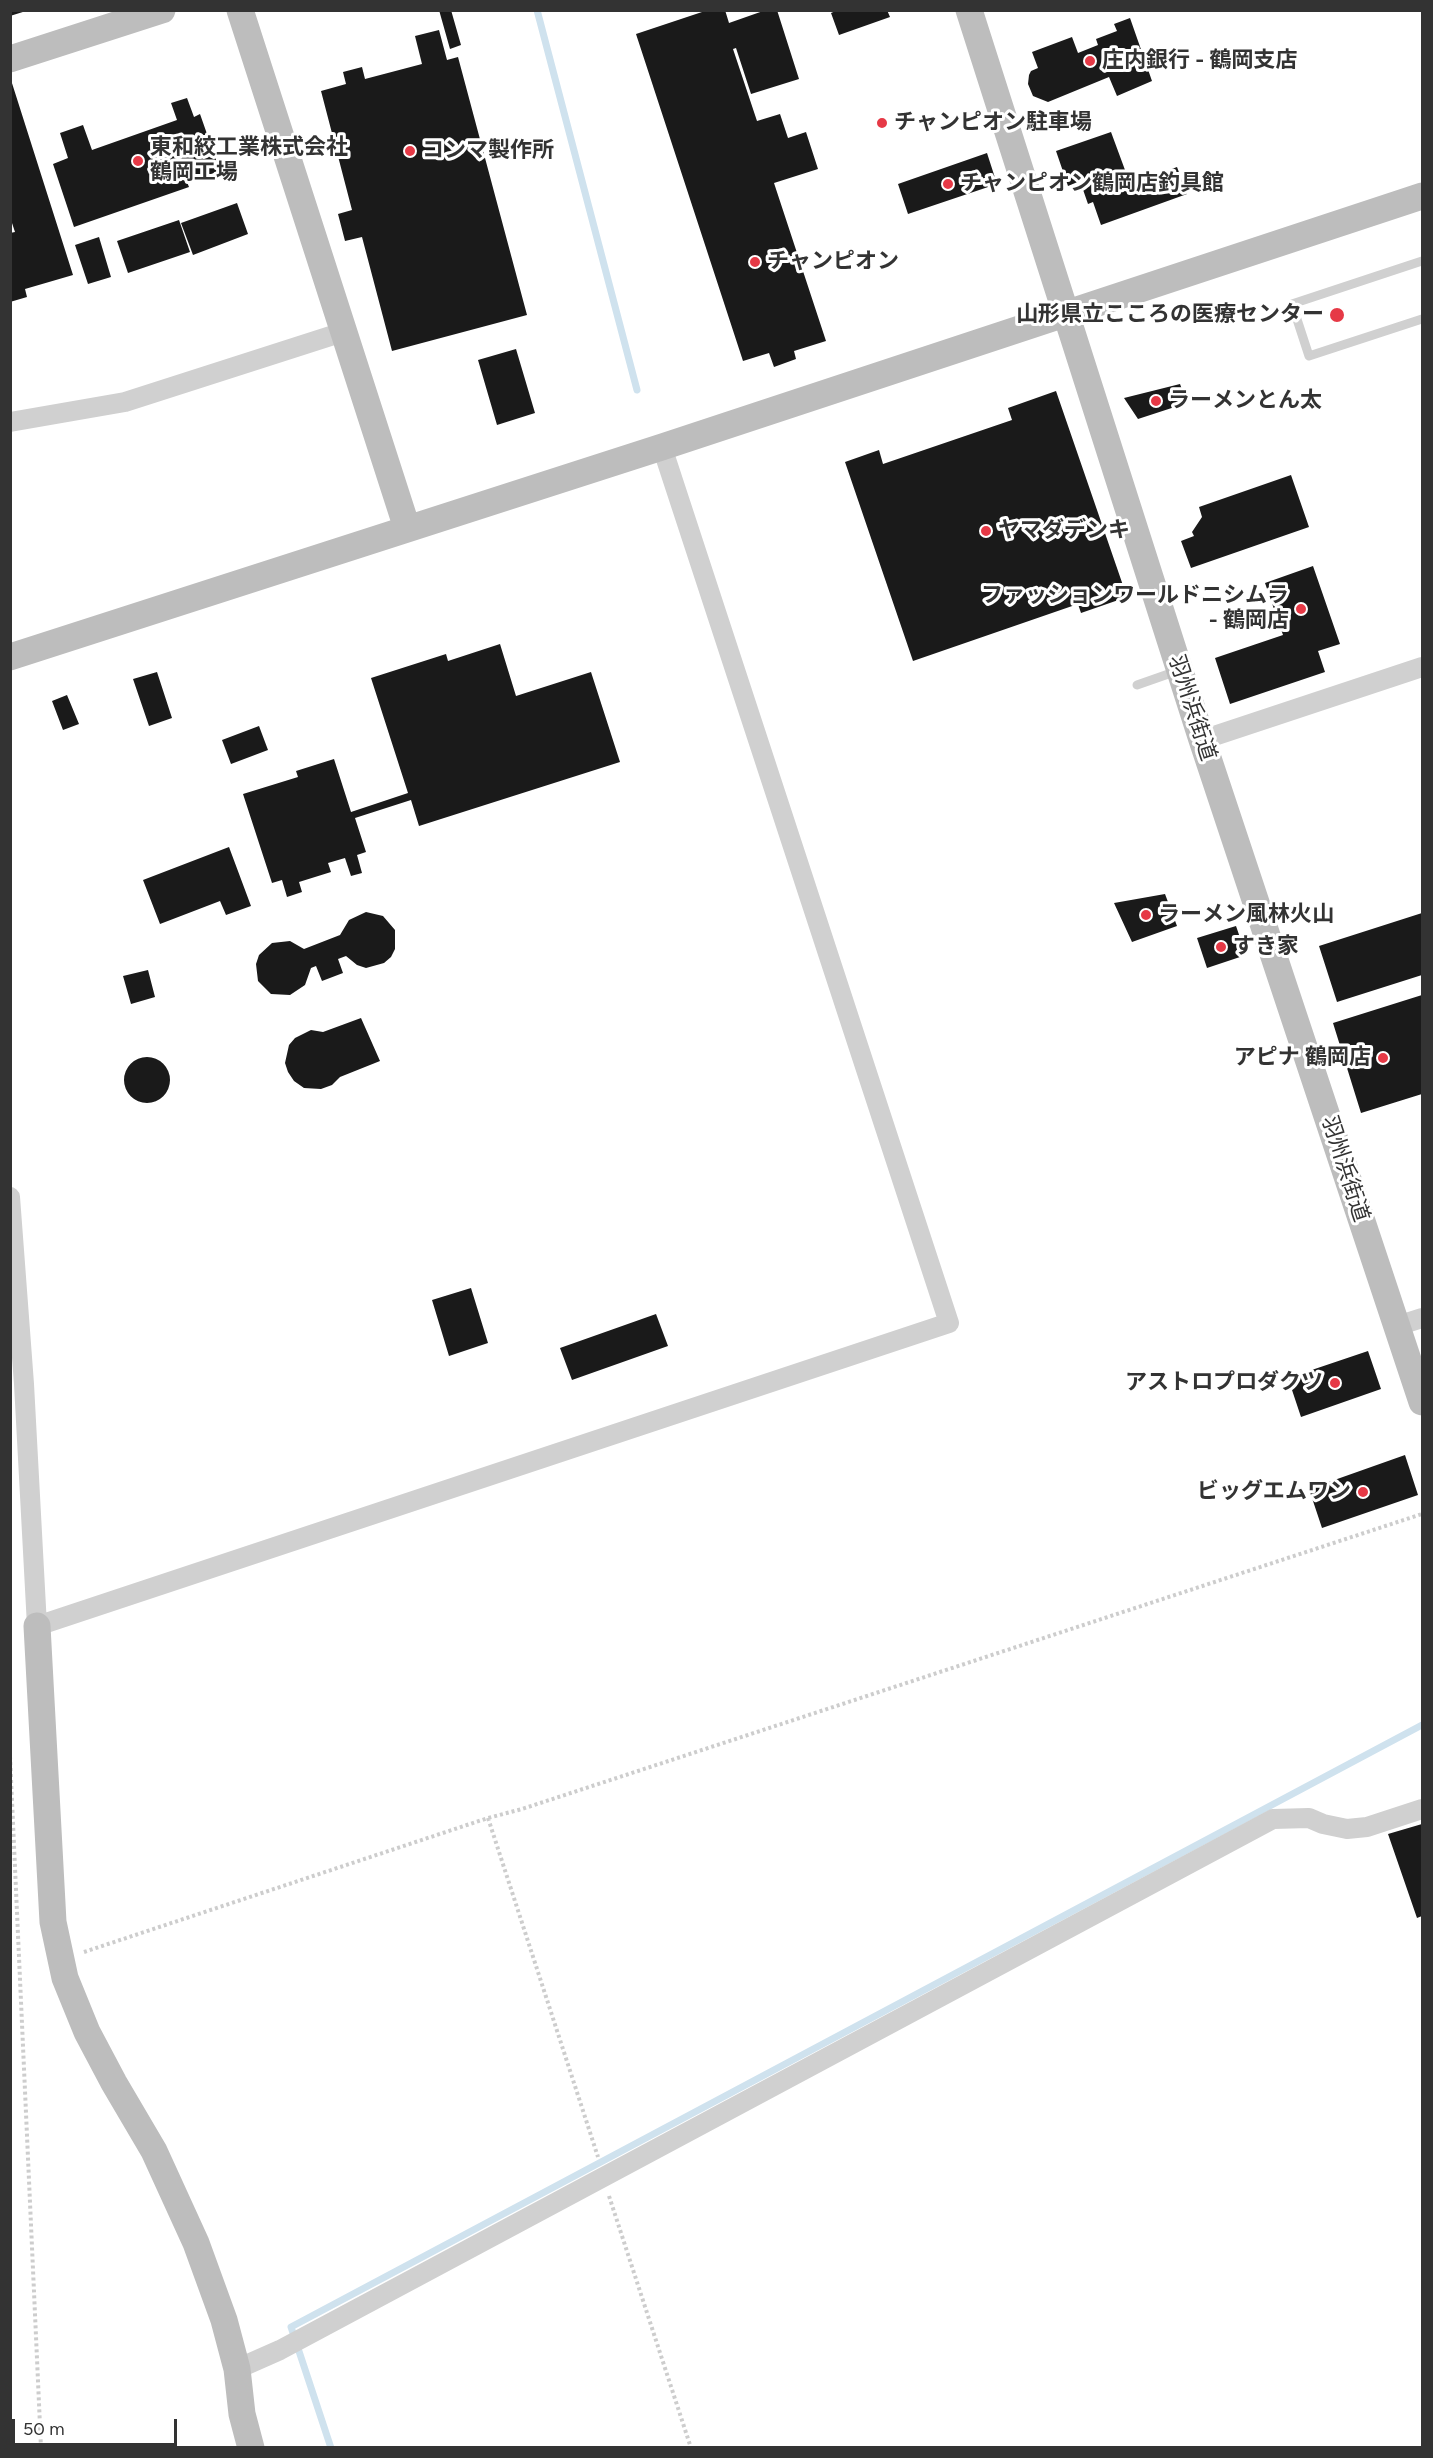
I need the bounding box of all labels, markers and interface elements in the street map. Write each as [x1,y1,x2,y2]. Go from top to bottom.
place label: 庄内銀行 - 鶴岡支店 [1102,48,1297,74]
marker: 庄内銀行 - 鶴岡支店 [1083,54,1097,68]
place label: チャンピオン駐車場 [894,110,1092,136]
marker: チャンピオン駐車場 [875,116,889,130]
place label: 東和絞工業株式会社 鶴岡工場 [150,135,348,186]
place label: コンマ製作所 [422,138,554,164]
marker: コンマ製作所 [403,144,417,158]
marker: 東和絞工業株式会社 鶴岡工場 [131,154,145,168]
place label: チャンピオン鶴岡店釣具館 [960,171,1224,197]
marker: チャンピオン鶴岡店釣具館 [941,177,955,191]
place label: チャンピオン [767,249,899,275]
marker: チャンピオン [748,255,762,269]
place label: 山形県立こころの医療センター [1016,302,1324,328]
marker: 山形県立こころの医療センター [1328,306,1346,324]
place label: ラーメンとん太 [1168,388,1322,414]
marker: ラーメンとん太 [1149,394,1163,408]
place label: ヤマダデンキ [998,518,1130,544]
marker: ヤマダデンキ [979,524,993,538]
place label: ファッションワールドニシムラ - 鶴岡店 [981,583,1289,634]
marker: ファッションワールドニシムラ - 鶴岡店 [1294,602,1308,616]
street label: 羽州浜街道 [1162,652,1222,764]
place label: ラーメン風林火山 [1158,902,1334,928]
marker: ラーメン風林火山 [1139,908,1153,922]
place label: すき家 [1233,934,1299,960]
marker: すき家 [1214,940,1228,954]
place label: アピナ 鶴岡店 [1234,1045,1371,1071]
marker: アピナ 鶴岡店 [1376,1051,1390,1065]
street label: 羽州浜街道 [1315,1113,1375,1225]
place label: アストロプロダクツ [1125,1370,1323,1396]
marker: アストロプロダクツ [1328,1376,1342,1390]
place label: ビッグエムワン [1197,1479,1351,1505]
marker: ビッグエムワン [1356,1485,1370,1499]
scale bar [15,2407,180,2445]
text: 50 m [23,2418,65,2440]

